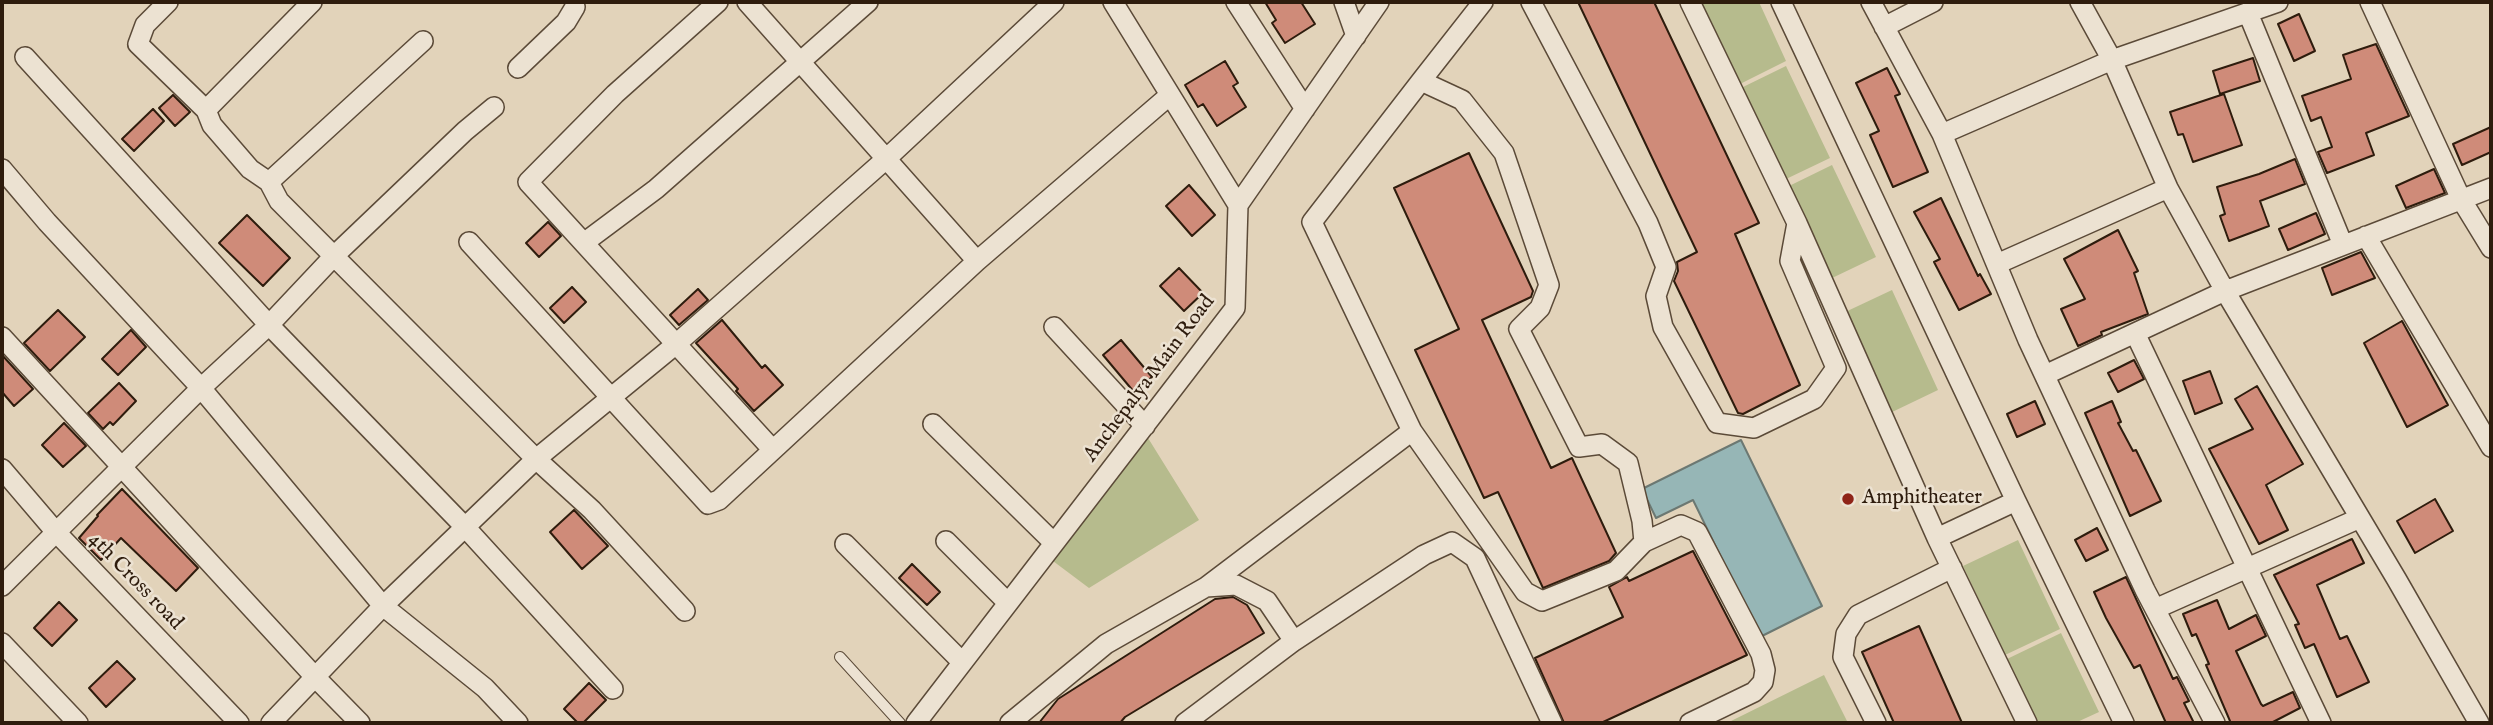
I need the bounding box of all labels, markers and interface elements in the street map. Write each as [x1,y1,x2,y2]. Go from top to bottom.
street label: Anchepalya Main Road [1079,291,1221,467]
place label: Amphitheater [1862,486,1982,512]
marker: Amphitheater [1840,491,1856,507]
street label: 4th Cross road [82,528,188,636]

